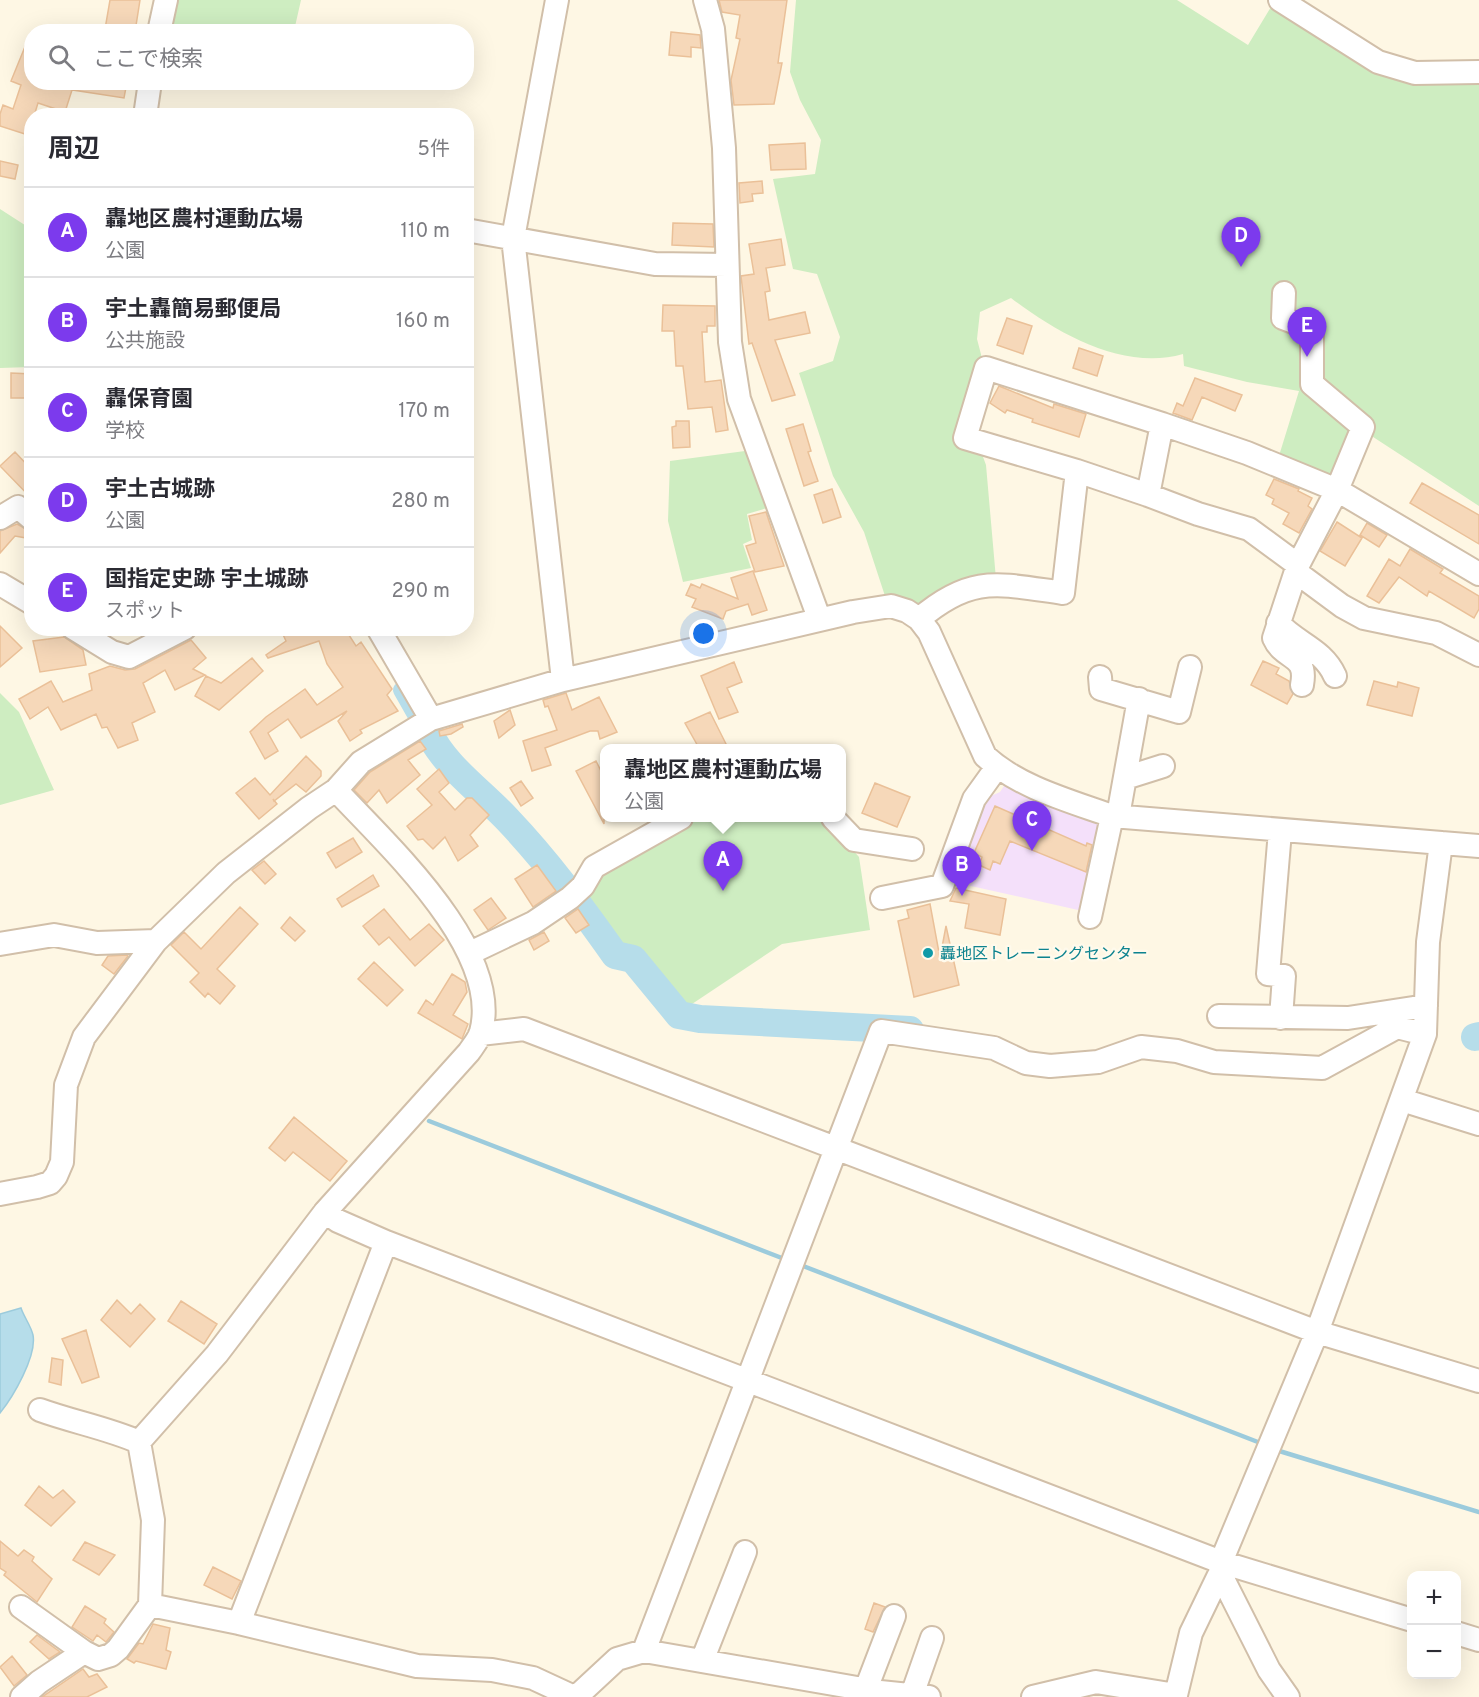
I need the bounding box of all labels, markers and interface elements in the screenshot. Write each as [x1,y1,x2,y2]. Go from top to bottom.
search box [24,24,474,90]
icon: search [45,41,78,74]
text: ここで検索 [93,47,203,74]
text: 周辺 [48,134,100,167]
text: 5件 [418,137,450,163]
text: 轟地区農村運動広場 [105,207,303,234]
pin: D [1222,218,1260,267]
text: A [60,219,75,245]
text: 110 m [401,219,450,245]
text: 公園 [105,239,145,265]
text: 宇土轟簡易郵便局 [105,297,281,324]
pin: E [1288,308,1326,357]
text: B [61,309,74,335]
text: 160 m [396,309,450,335]
text: 公共施設 [105,329,185,355]
text: 轟保育園 [105,387,193,414]
text: C [61,399,74,425]
text: 170 m [398,399,450,425]
text: 学校 [105,419,145,445]
text: 宇土古城跡 [105,477,215,504]
text: D [60,489,75,515]
text: 280 m [391,489,450,515]
text: 公園 [105,509,145,535]
text: 国指定史跡 宇土城跡 [105,567,309,594]
text: E [61,579,74,605]
text: 290 m [392,579,450,605]
text: スポット [105,599,185,625]
your location [689,619,718,648]
popup [600,744,846,822]
text: 轟地区農村運動広場 [624,758,822,785]
text: 公園 [624,790,664,816]
pin: C [1012,802,1052,851]
pin: A [704,842,742,891]
pin: B [942,846,982,896]
place label: 轟地区トレーニングセンター [940,945,1148,965]
marker: 轟地区トレーニングセンター [921,946,935,960]
map controls [1407,1571,1461,1679]
button: + [1407,1571,1461,1625]
button: − [1407,1625,1461,1679]

